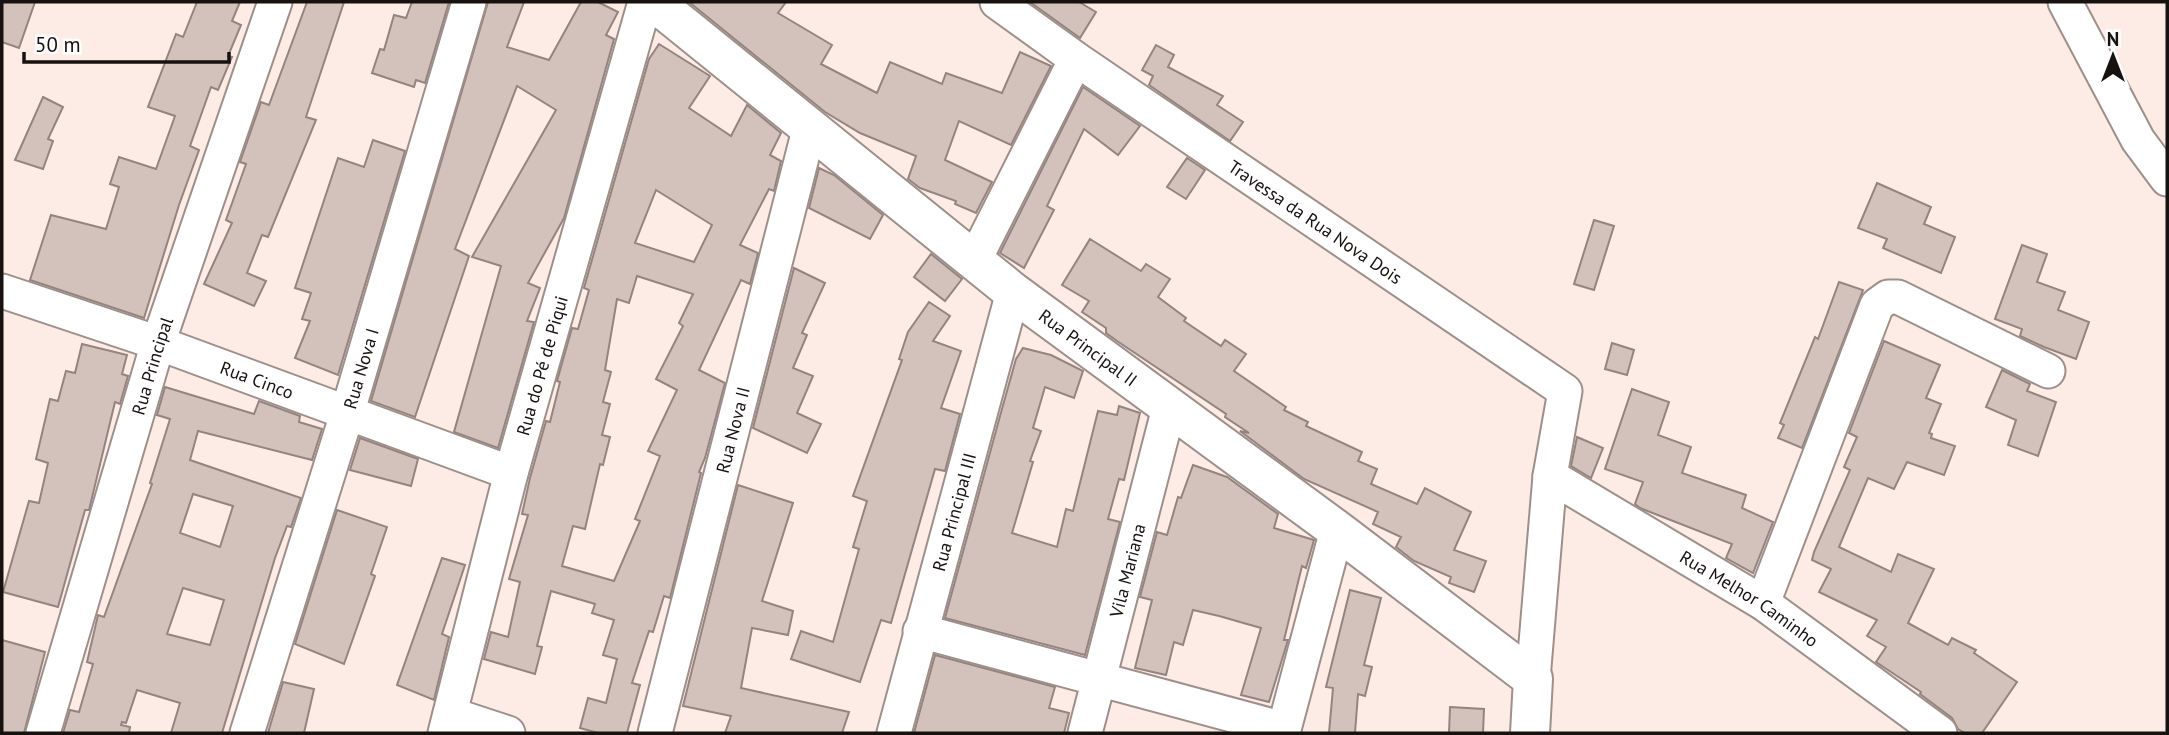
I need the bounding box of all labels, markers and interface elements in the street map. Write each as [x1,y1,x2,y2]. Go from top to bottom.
scale bar [24,21,229,65]
north arrow [2078,21,2148,91]
text: N [2107,27,2119,51]
text: 50 m [35,31,81,58]
street label: Travessa da Rua Nova Dois [1224,155,1407,289]
street label: Rua do Pé de Piqui [511,293,572,438]
street label: Rua Principal II [1035,304,1142,391]
street label: Rua Principal [126,313,178,417]
street label: Rua Nova I [338,325,383,411]
street label: Rua Cinco [217,355,297,403]
street label: Rua Nova II [710,384,755,475]
street label: Rua Principal III [927,450,981,574]
street label: Vila Mariana [1104,521,1150,621]
street label: Rua Melhor Caminho [1676,545,1823,652]

